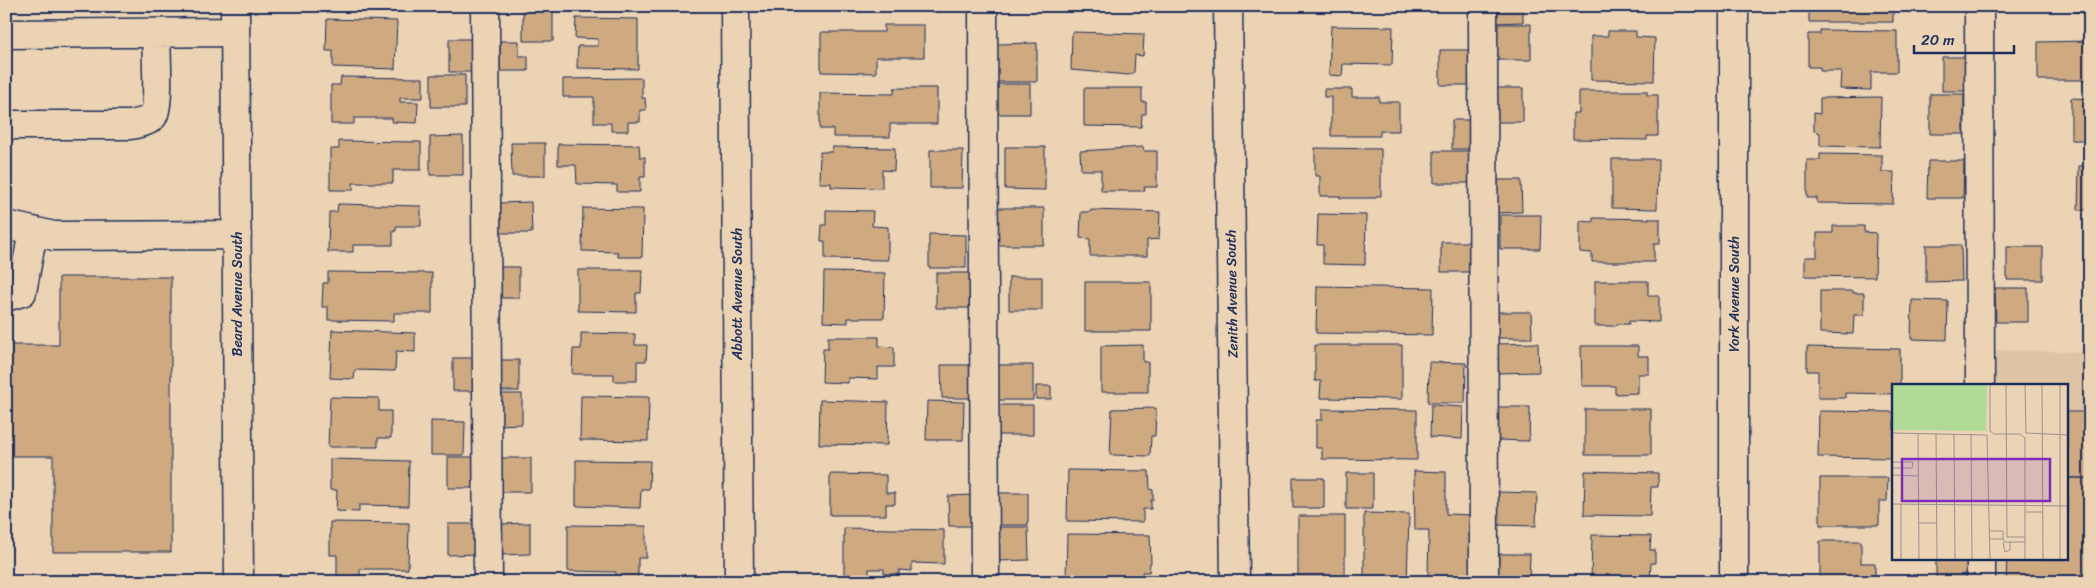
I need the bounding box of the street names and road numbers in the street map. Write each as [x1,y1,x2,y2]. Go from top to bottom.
street label: Abbott Avenue South [725,228,750,361]
street label: Zenith Avenue South [1218,230,1246,358]
street label: Beard Avenue South [225,232,250,356]
street label: York Avenue South [1722,236,1747,352]

